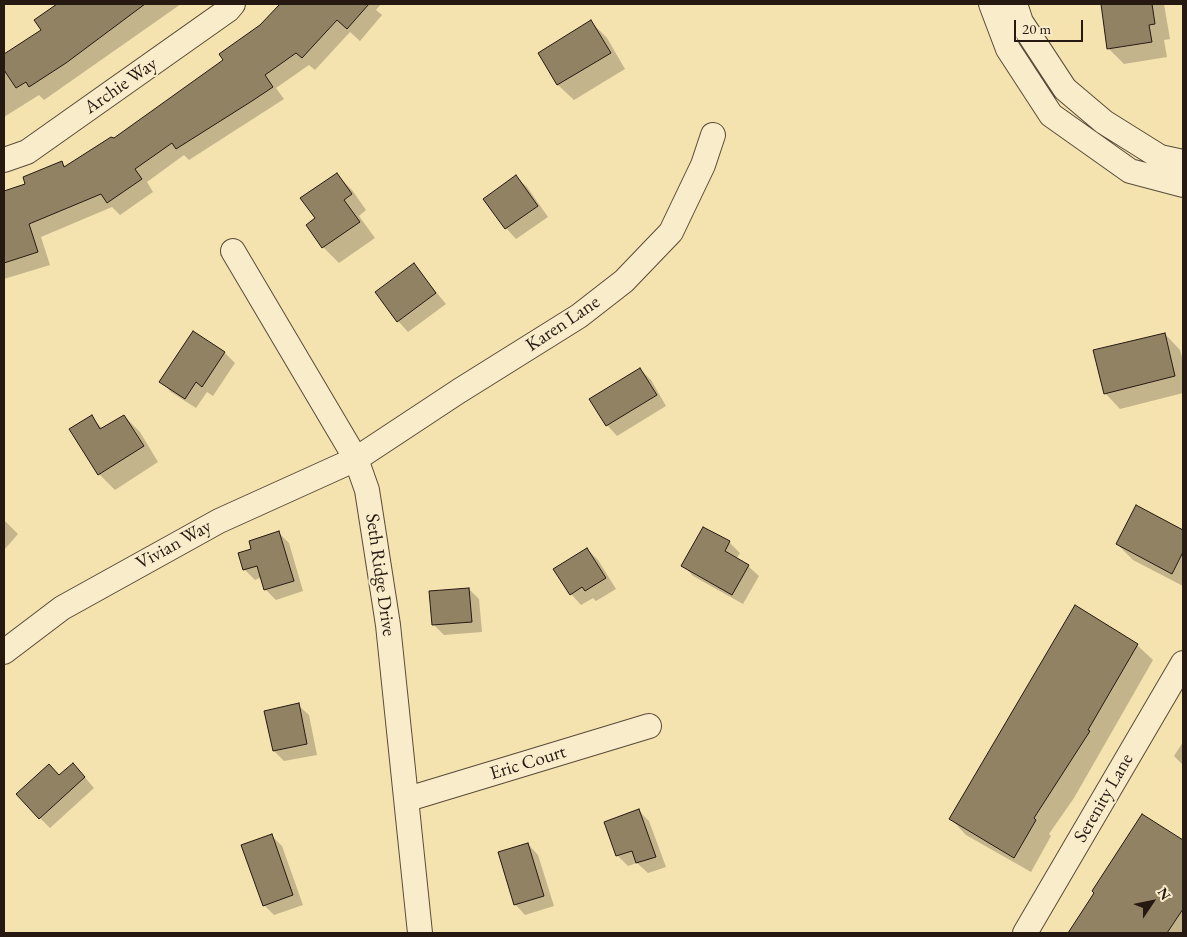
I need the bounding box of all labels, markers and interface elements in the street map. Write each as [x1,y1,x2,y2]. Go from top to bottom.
scale bar [1017,10,1086,42]
text: 20 m [1022,19,1051,38]
street label: Archie Way [80,53,162,119]
street label: Karen Lane [522,291,604,357]
street label: Seth Ridge Drive [360,512,400,638]
street label: Vivian Way [132,515,216,575]
street label: Eric Court [487,741,569,785]
street label: Serenity Lane [1069,749,1139,847]
north arrow [1127,877,1177,927]
text: N [1154,884,1175,903]

